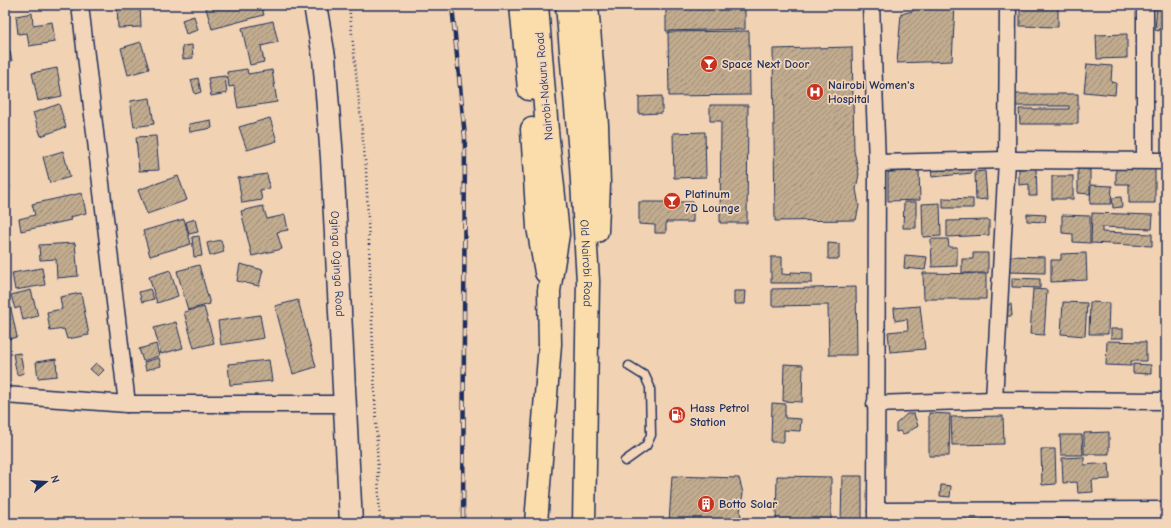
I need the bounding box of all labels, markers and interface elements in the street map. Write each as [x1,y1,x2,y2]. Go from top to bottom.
street label: Nairobi-Nakuru Road [532,31,556,141]
bar icon: Space Next Door [699,54,719,74]
place label: Space Next Door [722,57,809,71]
place label: Nairobi Women's Hospital [828,78,915,106]
hospital icon: Nairobi Women's Hospital [805,82,825,102]
place label: Platinum 7D Lounge [685,187,740,215]
bar icon: Platinum 7D Lounge [662,191,682,211]
street label: Oginga Oginga Road [328,210,347,317]
street label: Old Nairobi Road [577,219,595,307]
place label: Hass Petrol Station [690,401,749,429]
fuel station icon: Hass Petrol Station [667,405,687,425]
north arrow [26,462,66,502]
text: N [48,474,62,484]
building icon: Botto Solar [696,494,716,514]
place label: Botto Solar [719,497,777,511]

